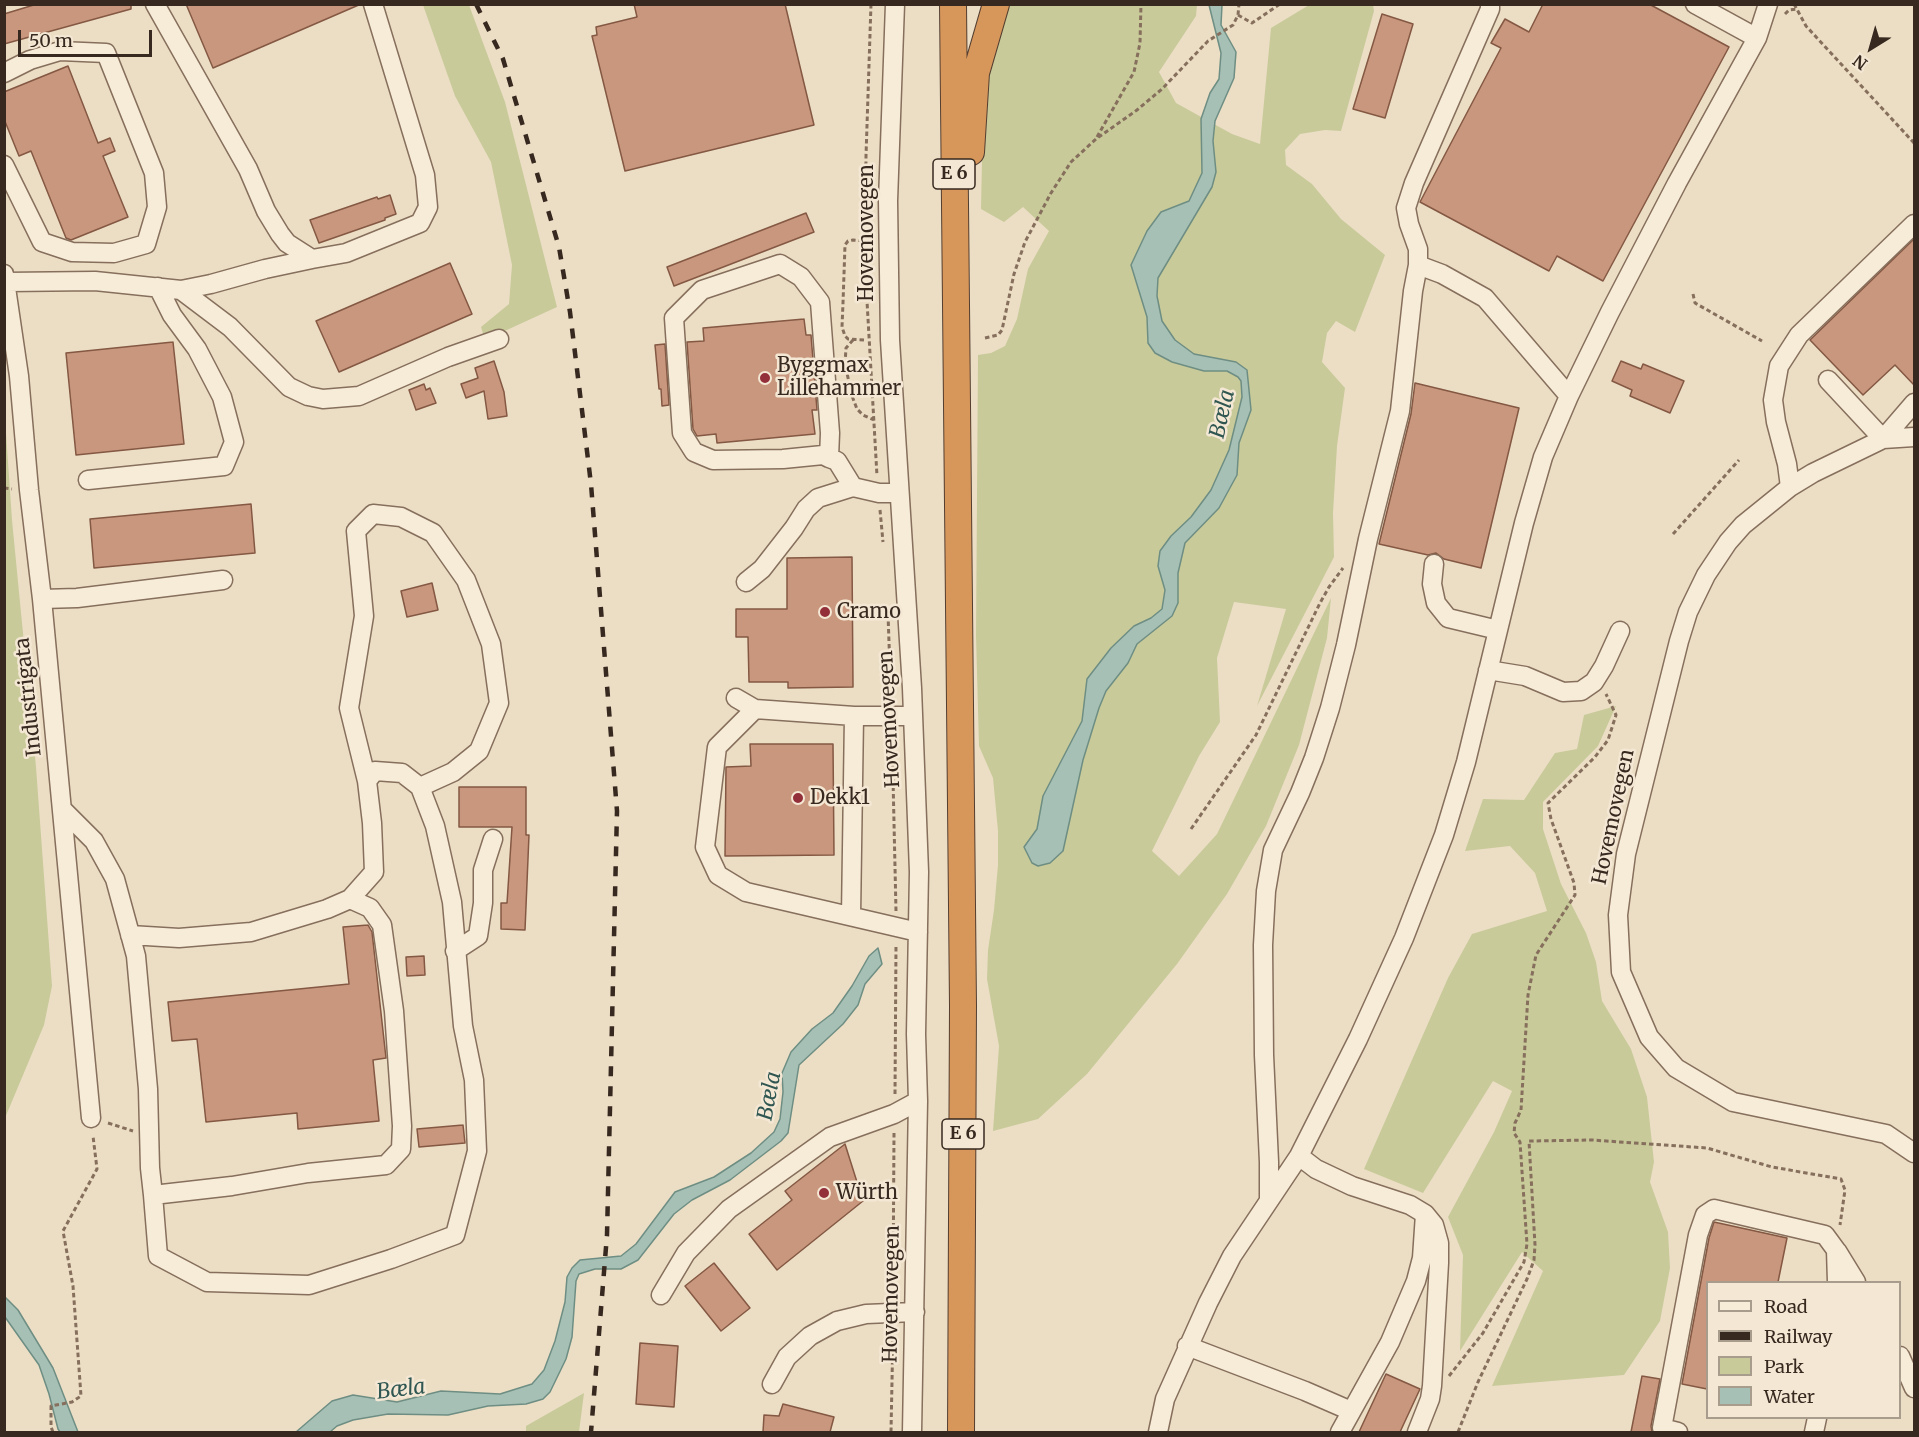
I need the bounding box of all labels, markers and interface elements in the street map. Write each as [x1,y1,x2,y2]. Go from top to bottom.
scale bar [21,18,154,56]
north arrow [1841,18,1901,78]
text: 50 m [29,29,73,52]
text: N [1849,51,1871,74]
road number: E 6 [933,159,975,189]
street label: Hovemovegen [855,164,879,302]
place label: Byggmax Lillehammer [777,354,901,401]
marker: Byggmax Lillehammer [758,371,772,385]
water label: Bæla [1205,387,1241,441]
place label: Cramo [837,600,901,624]
marker: Cramo [818,605,832,619]
street label: Industrigata [11,636,47,758]
street label: Hovemovegen [874,650,906,788]
street label: Hovemovegen [1588,747,1640,887]
place label: Dekk1 [810,786,870,810]
marker: Dekk1 [791,791,805,805]
water label: Bæla [753,1070,787,1122]
road number: E 6 [942,1119,984,1149]
place label: Würth [836,1181,898,1205]
marker: Würth [817,1186,831,1200]
street label: Hovemovegen [879,1225,905,1363]
legend [1706,1281,1901,1419]
text: Road [1764,1295,1808,1318]
text: Railway [1764,1325,1832,1348]
text: Park [1764,1355,1804,1378]
water label: Bæla [375,1375,427,1405]
text: Water [1764,1385,1815,1408]

